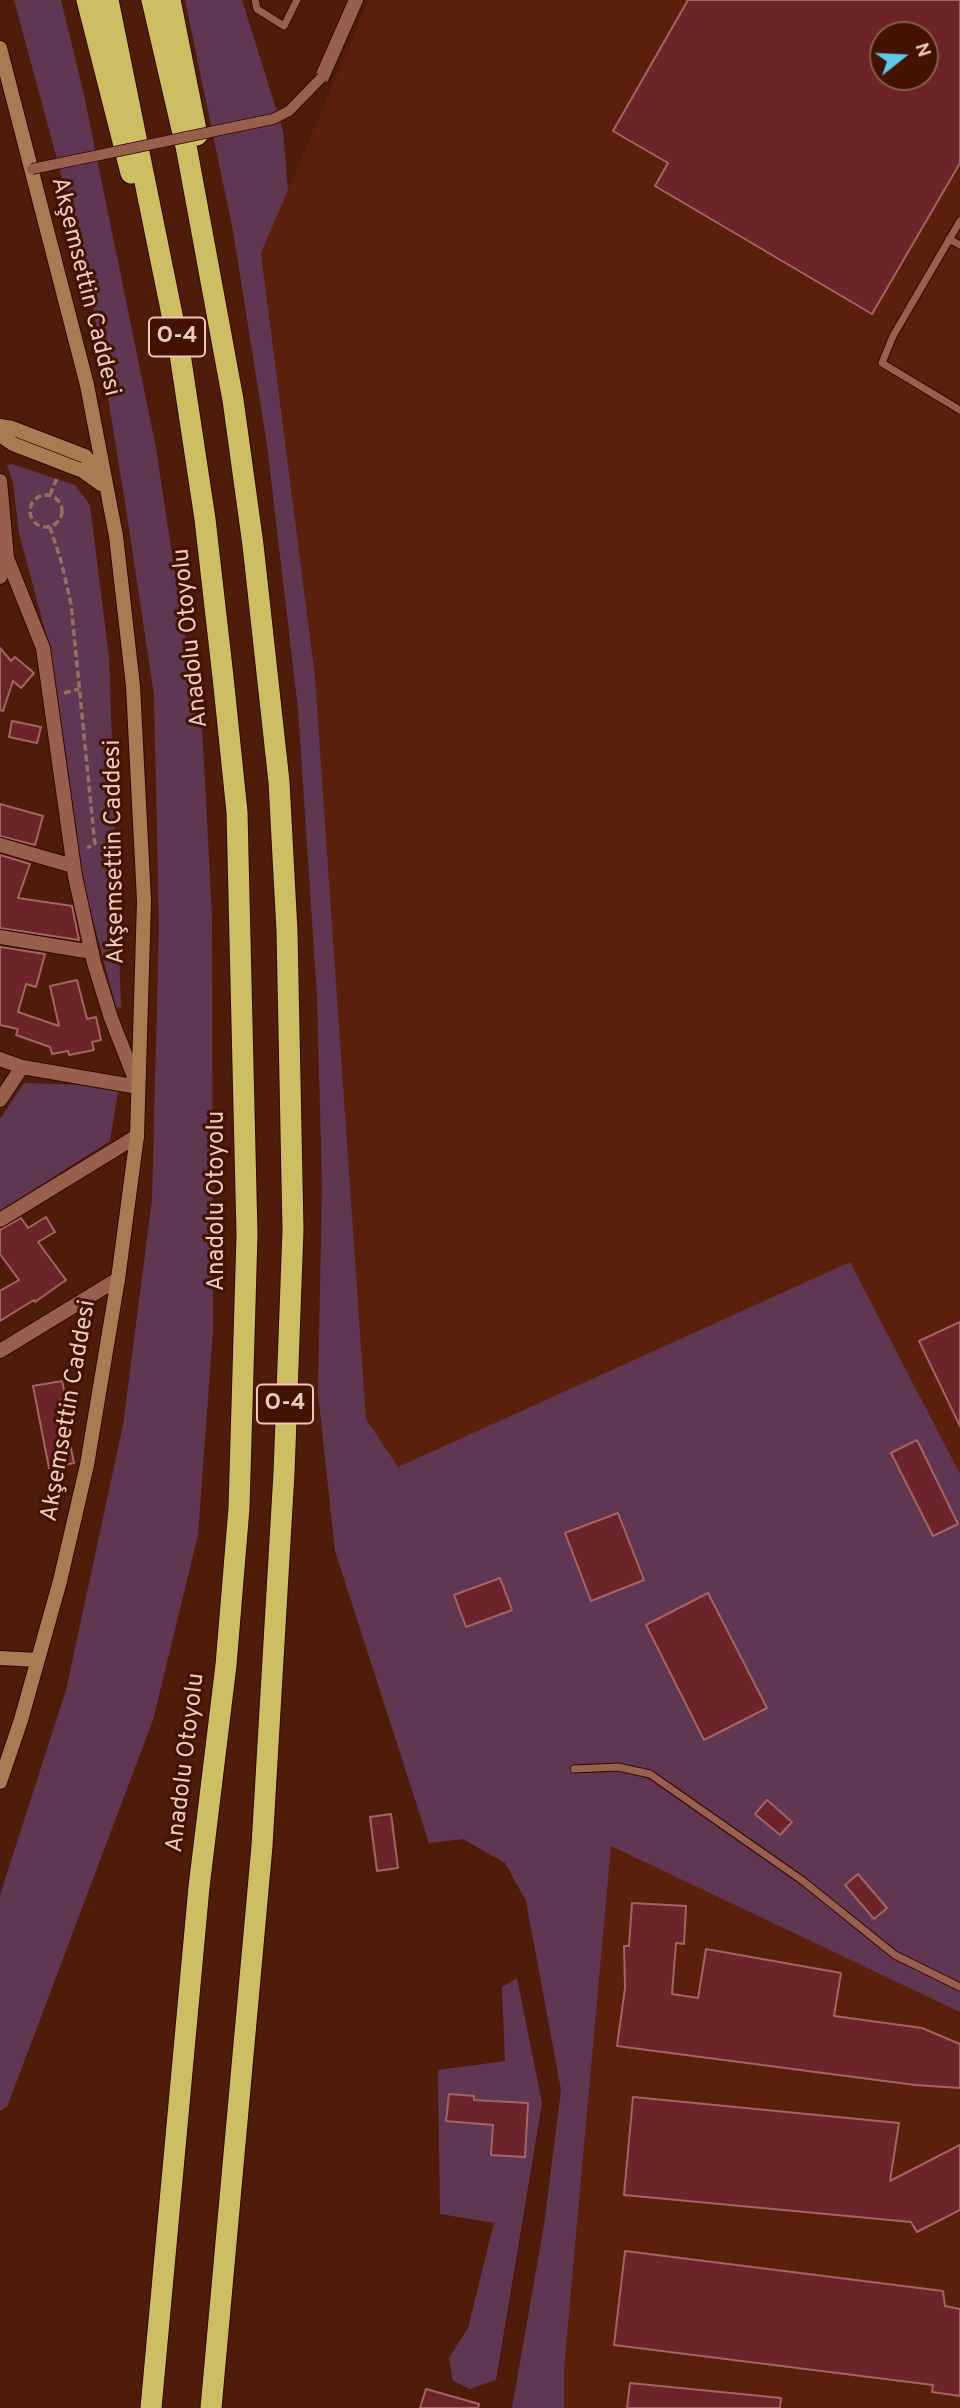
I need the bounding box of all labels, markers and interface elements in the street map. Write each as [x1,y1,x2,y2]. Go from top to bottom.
north arrow [869,21,939,91]
text: N [909,40,936,60]
street label: Akşemsettin Caddesi [43,174,125,400]
road number: O-4 [149,318,205,356]
street label: Anadolu Otoyolu [168,547,216,729]
street label: Akşemsettin Caddesi [100,739,132,965]
street label: Anadolu Otoyolu [204,1111,232,1291]
street label: Akşemsettin Caddesi [36,1298,104,1524]
road number: O-4 [257,1385,313,1424]
street label: Anadolu Otoyolu [162,1672,212,1854]

